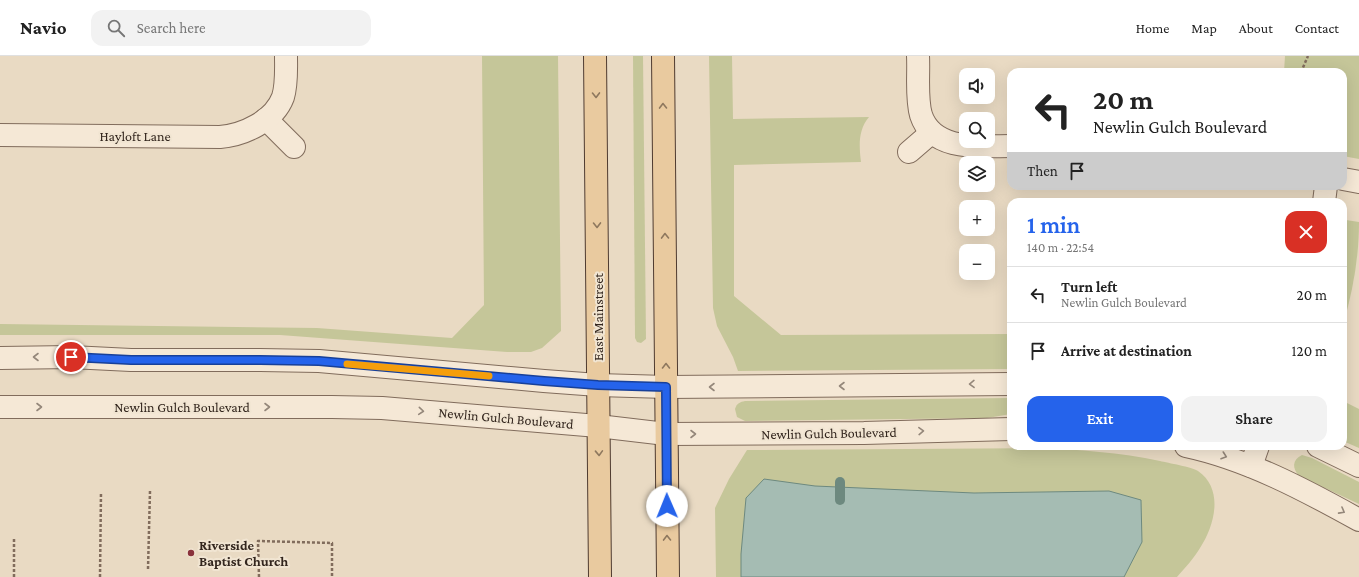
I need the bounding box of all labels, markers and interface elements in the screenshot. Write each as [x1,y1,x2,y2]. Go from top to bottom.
search box [91,10,371,46]
text: Navio [20,17,67,38]
icon: search [105,17,127,39]
text: Search here [137,20,206,36]
text: Home [1136,20,1169,36]
text: Map [1191,20,1217,36]
text: About [1239,20,1273,36]
text: Contact [1295,20,1339,36]
map controls [959,68,995,280]
button: sound [959,68,995,104]
icon: left [1027,84,1079,136]
text: 20 m [1093,84,1153,115]
one-way arrow [592,92,600,98]
one-way arrow [659,103,667,109]
button: search [959,112,995,148]
text: Newlin Gulch Boulevard [1093,117,1267,137]
street label: Hayloft Lane [99,128,171,144]
button: layers [959,156,995,192]
icon: arrive [1066,160,1088,182]
text: Then [1027,163,1058,179]
button: + [959,200,995,236]
text: 1 min [1027,211,1080,238]
button: close [1285,211,1327,253]
one-way arrow [593,222,601,228]
one-way arrow [660,233,669,239]
text: 140 m · 22:54 [1027,240,1094,255]
button: − [959,244,995,280]
street label: East Mainstreet [590,273,606,361]
text: Turn left [1061,279,1117,295]
icon: left [1027,284,1049,306]
text: 20 m [1297,287,1327,303]
text: Newlin Gulch Boulevard [1061,295,1187,310]
pin [54,340,88,374]
icon: arrive [1027,340,1049,362]
text: Arrive at destination [1061,343,1192,359]
text: 120 m [1292,343,1327,359]
icon: arrive [60,346,82,368]
one-way arrow [33,353,39,361]
one-way arrow [662,363,670,369]
one-way arrow [969,380,975,388]
one-way arrow [839,382,845,390]
one-way arrow [709,383,715,391]
button: Exit [1027,396,1173,442]
button: Share [1181,396,1327,442]
street label: Newlin Gulch Boulevard [114,399,250,415]
one-way arrow [36,403,42,411]
one-way arrow [264,403,270,411]
street label: Newlin Gulch Boulevard [438,404,575,432]
one-way arrow [418,407,424,416]
street label: Newlin Gulch Boulevard [761,424,898,442]
one-way arrow [918,427,924,436]
one-way arrow [690,430,696,438]
one-way arrow [595,450,603,456]
one-way arrow [1220,451,1227,460]
position arrow [646,485,688,527]
one-way arrow [1337,506,1345,513]
one-way arrow [663,535,671,541]
place label: Riverside Baptist Church [199,537,288,569]
marker: Riverside Baptist Church [186,548,196,558]

